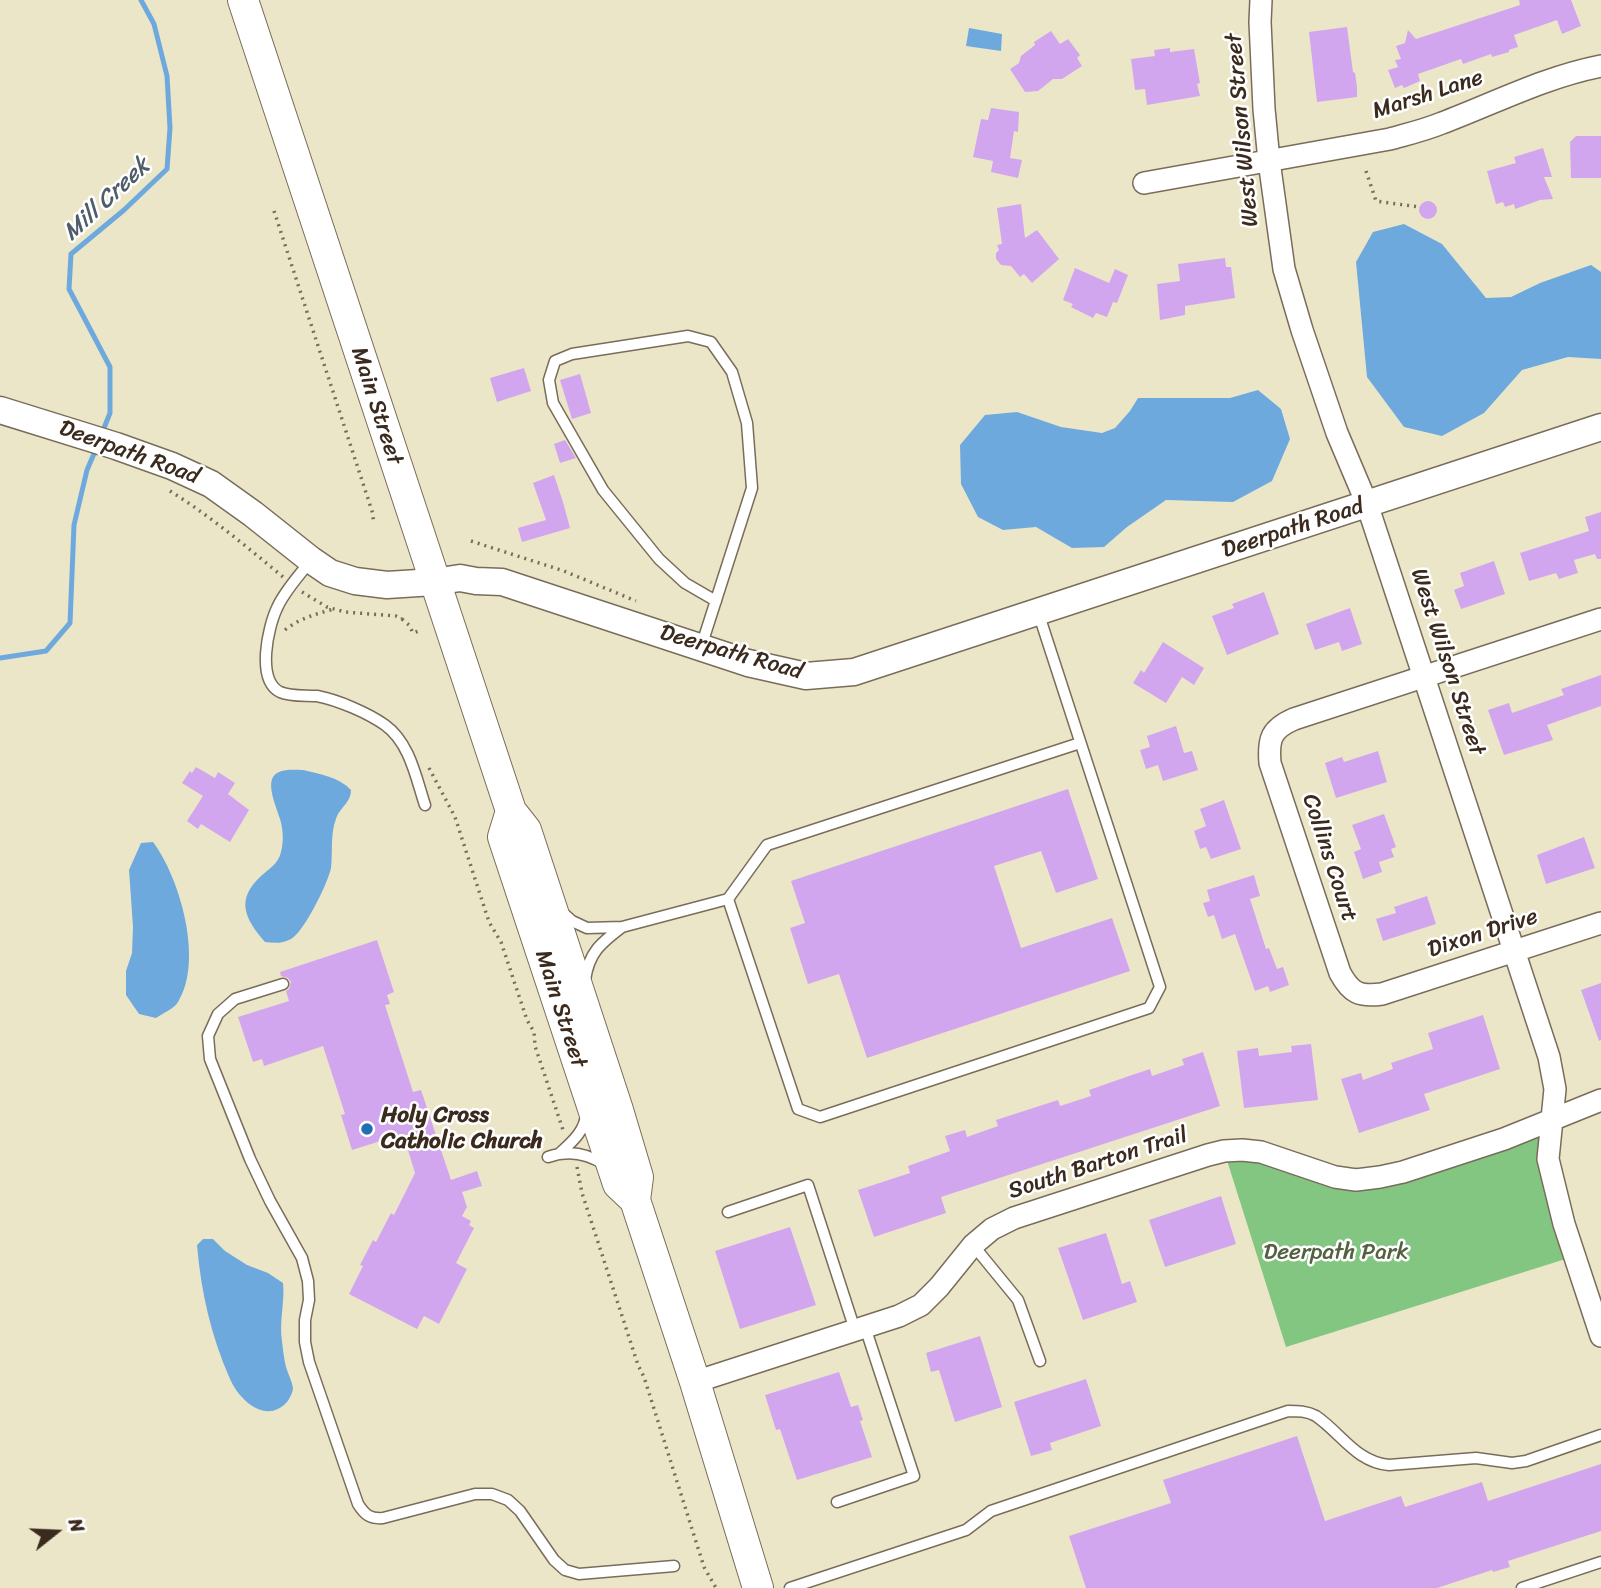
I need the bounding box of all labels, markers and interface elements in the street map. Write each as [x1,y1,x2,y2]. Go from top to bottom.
street label: West Wilson Street [1221,32,1265,228]
street label: Marsh Lane [1369,64,1487,126]
water label: Mill Creek [58,153,156,247]
street label: Main Street [344,344,408,468]
street label: Deerpath Road [55,415,203,491]
street label: Deerpath Road [1219,493,1367,565]
street label: West Wilson Street [1404,565,1490,759]
street label: Deerpath Road [656,619,806,687]
street label: Collins Court [1295,791,1363,925]
street label: Dixon Drive [1425,903,1541,965]
street label: Main Street [528,947,592,1071]
place label: Holy Cross Catholic Church [381,1102,543,1156]
marker: Holy Cross Catholic Church [359,1121,375,1137]
street label: South Barton Trail [1005,1122,1191,1206]
park label: Deerpath Park [1264,1239,1408,1267]
north arrow [21,1497,91,1567]
text: N [59,1514,94,1537]

